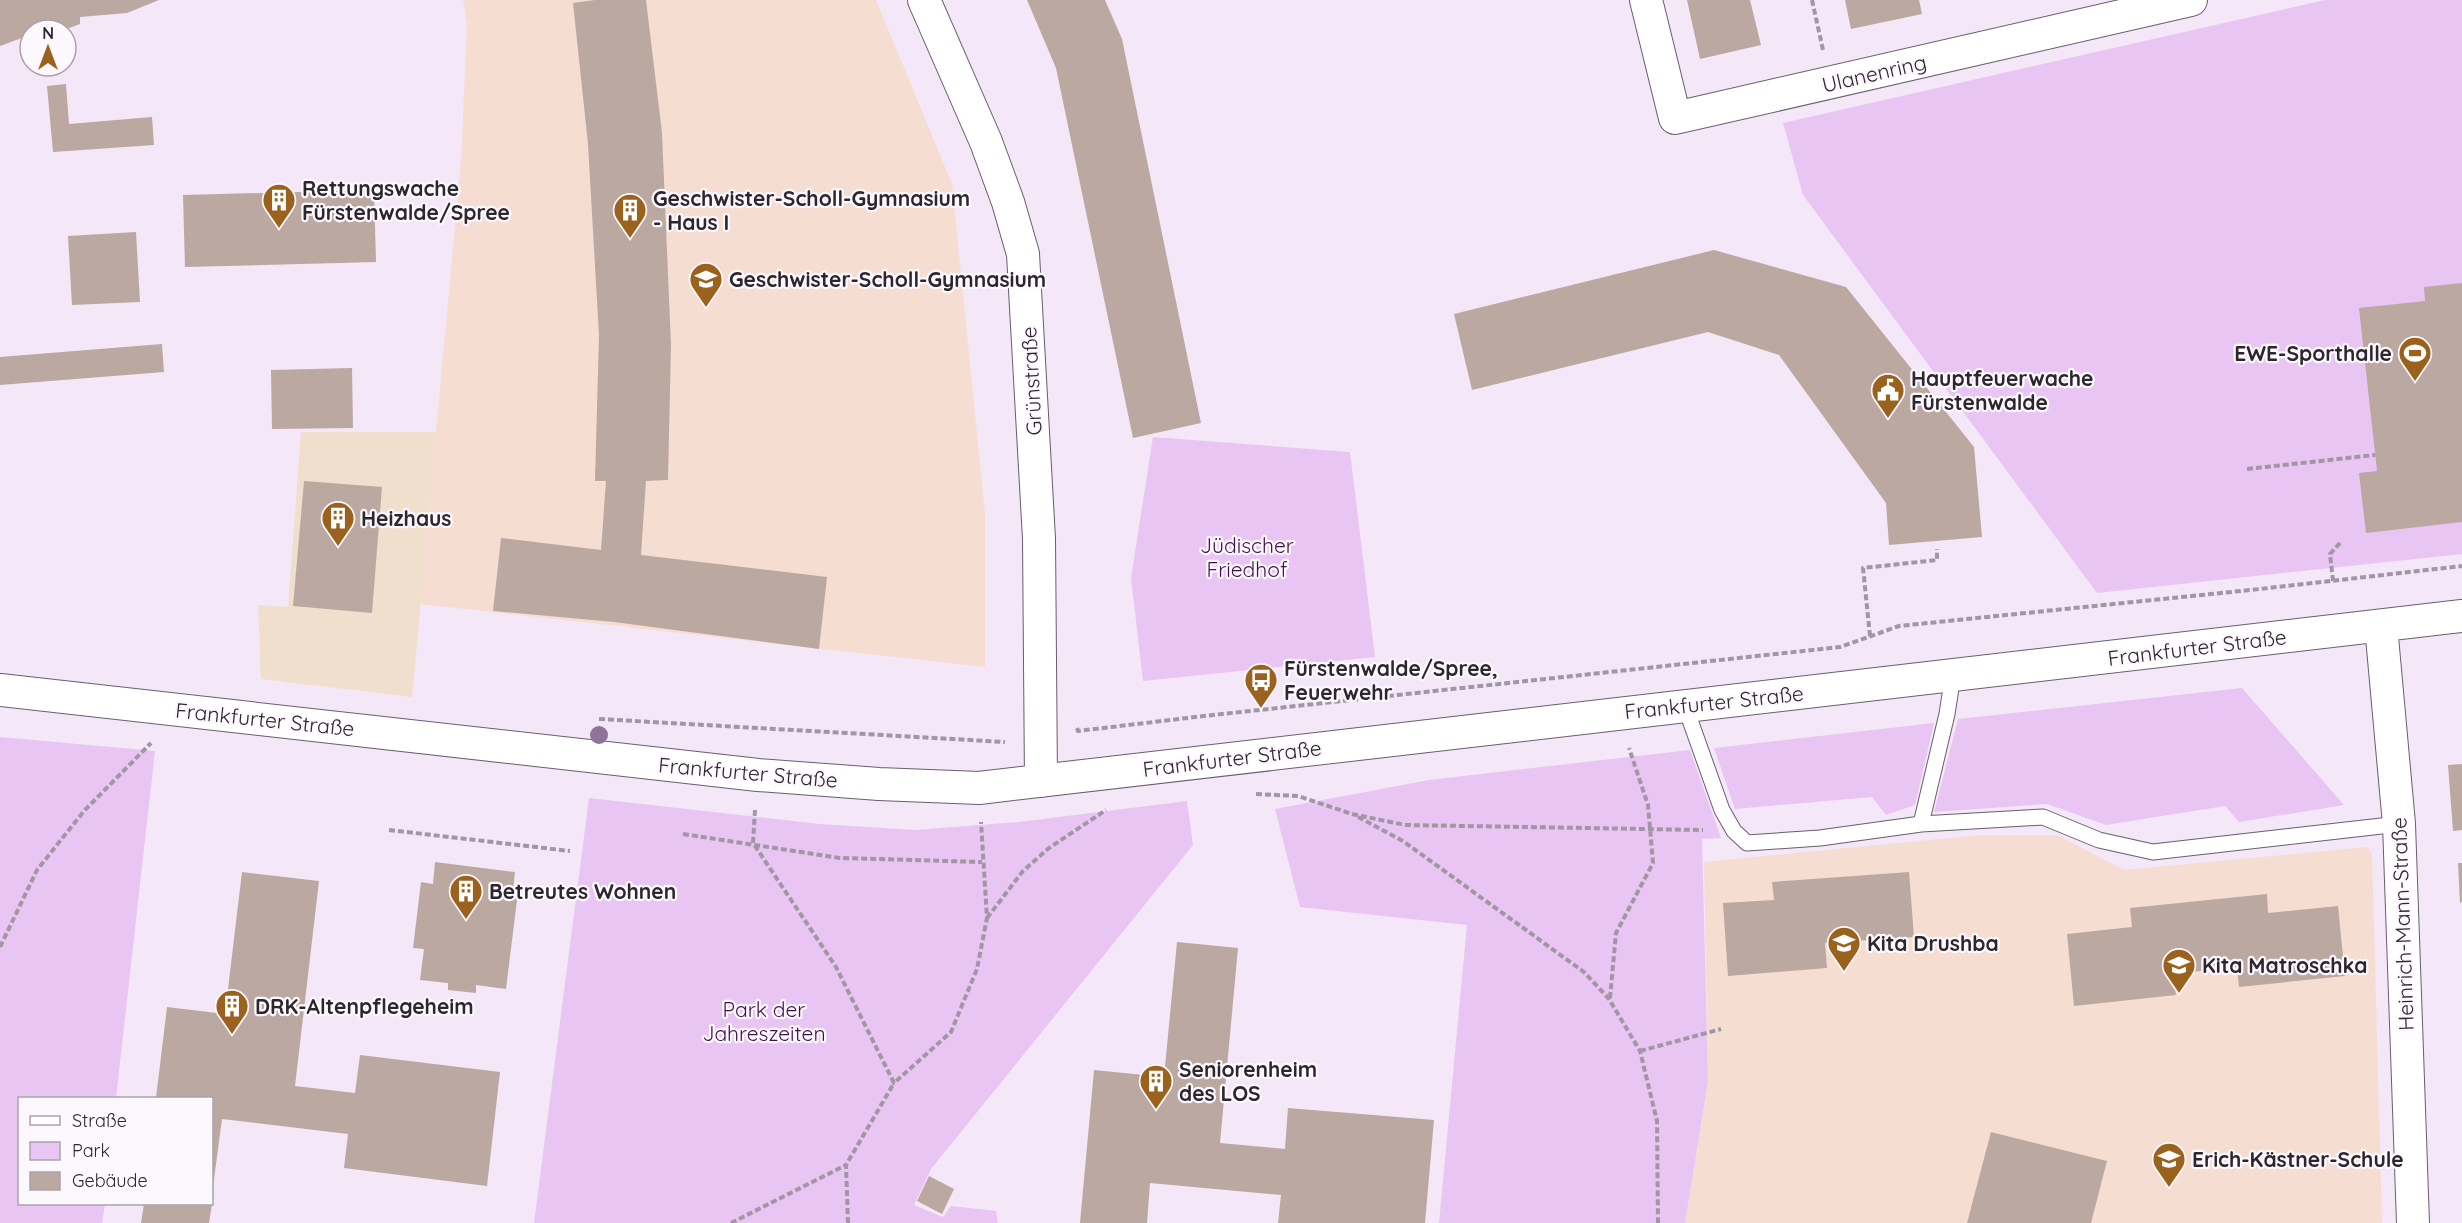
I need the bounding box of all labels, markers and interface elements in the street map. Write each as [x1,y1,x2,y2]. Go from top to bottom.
north arrow [18,18,78,78]
text: N [42,23,54,43]
street label: Ulanenring [1819,48,1929,98]
place label: Rettungswache Fürstenwalde/Spree [302,175,510,225]
building icon: Rettungswache Fürstenwalde/Spree [261,182,297,229]
place label: Geschwister-Scholl-Gymnasium - Haus I [653,185,970,235]
building icon: Geschwister-Scholl-Gymnasium - Haus I [612,192,648,239]
school or university icon: Geschwister-Scholl-Gymnasium [688,261,724,308]
place label: Geschwister-Scholl-Gymnasium [729,266,1046,292]
street label: Grünstraße [1015,326,1047,436]
sports icon: EWE-Sporthalle [2397,335,2433,382]
place label: EWE-Sporthalle [2234,340,2392,366]
place label: Hauptfeuerwache Fürstenwalde [1911,365,2094,415]
public building icon: Hauptfeuerwache Fürstenwalde [1870,372,1906,419]
building icon: Heizhaus [320,500,356,547]
place label: Heizhaus [361,505,451,531]
park label: Jüdischer Friedhof [1200,532,1294,582]
street label: Frankfurter Straße [2106,623,2288,671]
place label: Fürstenwalde/Spree, Feuerwehr [1284,655,1498,705]
bus stop icon: Fürstenwalde/Spree, Feuerwehr [1243,662,1279,709]
street label: Frankfurter Straße [1623,680,1805,724]
street label: Frankfurter Straße [174,697,356,741]
street label: Frankfurter Straße [1141,734,1323,782]
street label: Frankfurter Straße [657,751,839,793]
street label: Heinrich-Mann-Straße [2385,817,2419,1031]
building icon: Betreutes Wohnen [448,873,484,920]
place label: Betreutes Wohnen [489,878,676,904]
school or university icon: Kita Drushba [1826,925,1862,972]
place label: Kita Drushba [1867,930,1999,956]
school or university icon: Kita Matroschka [2161,947,2197,994]
place label: Kita Matroschka [2202,952,2368,978]
building icon: DRK-Altenpflegeheim [214,988,250,1035]
place label: DRK-Altenpflegeheim [255,993,474,1019]
park label: Park der Jahreszeiten [702,996,826,1046]
place label: Seniorenheim des LOS [1179,1056,1317,1106]
building icon: Seniorenheim des LOS [1138,1063,1174,1110]
legend [18,1097,213,1205]
text: Straße [72,1109,127,1132]
text: Park [72,1139,110,1162]
school or university icon: Erich-Kästner-Schule [2151,1141,2187,1188]
place label: Erich-Kästner-Schule [2192,1146,2404,1172]
text: Gebäude [72,1169,148,1192]

